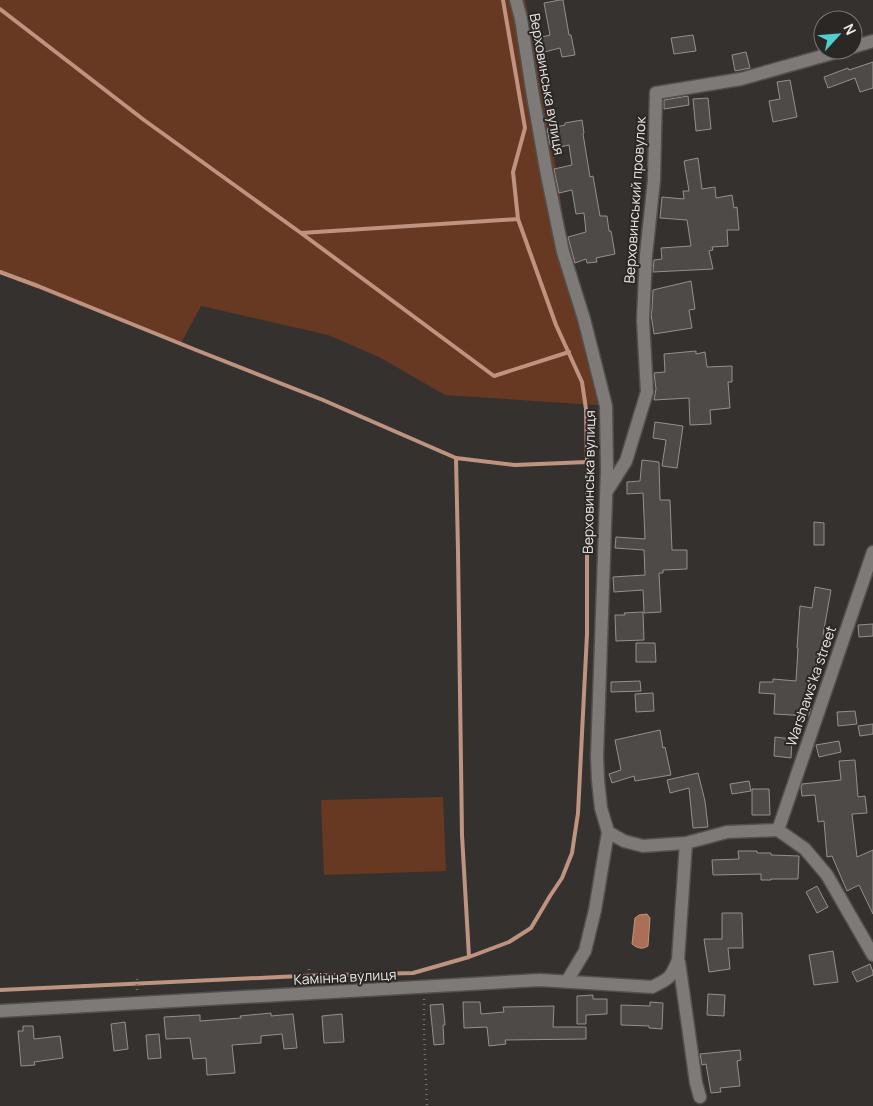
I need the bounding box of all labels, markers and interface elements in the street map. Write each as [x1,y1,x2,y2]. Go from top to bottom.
north arrow [813,10,863,60]
street label: Верховинська вулиця [526,12,569,156]
text: N [839,20,861,38]
street label: Верховинський провулок [619,115,650,284]
street label: Верховинська вулиця [578,410,599,554]
street label: Warshaws'ka street [781,623,840,749]
street label: Камінна вулиця [293,964,397,989]

